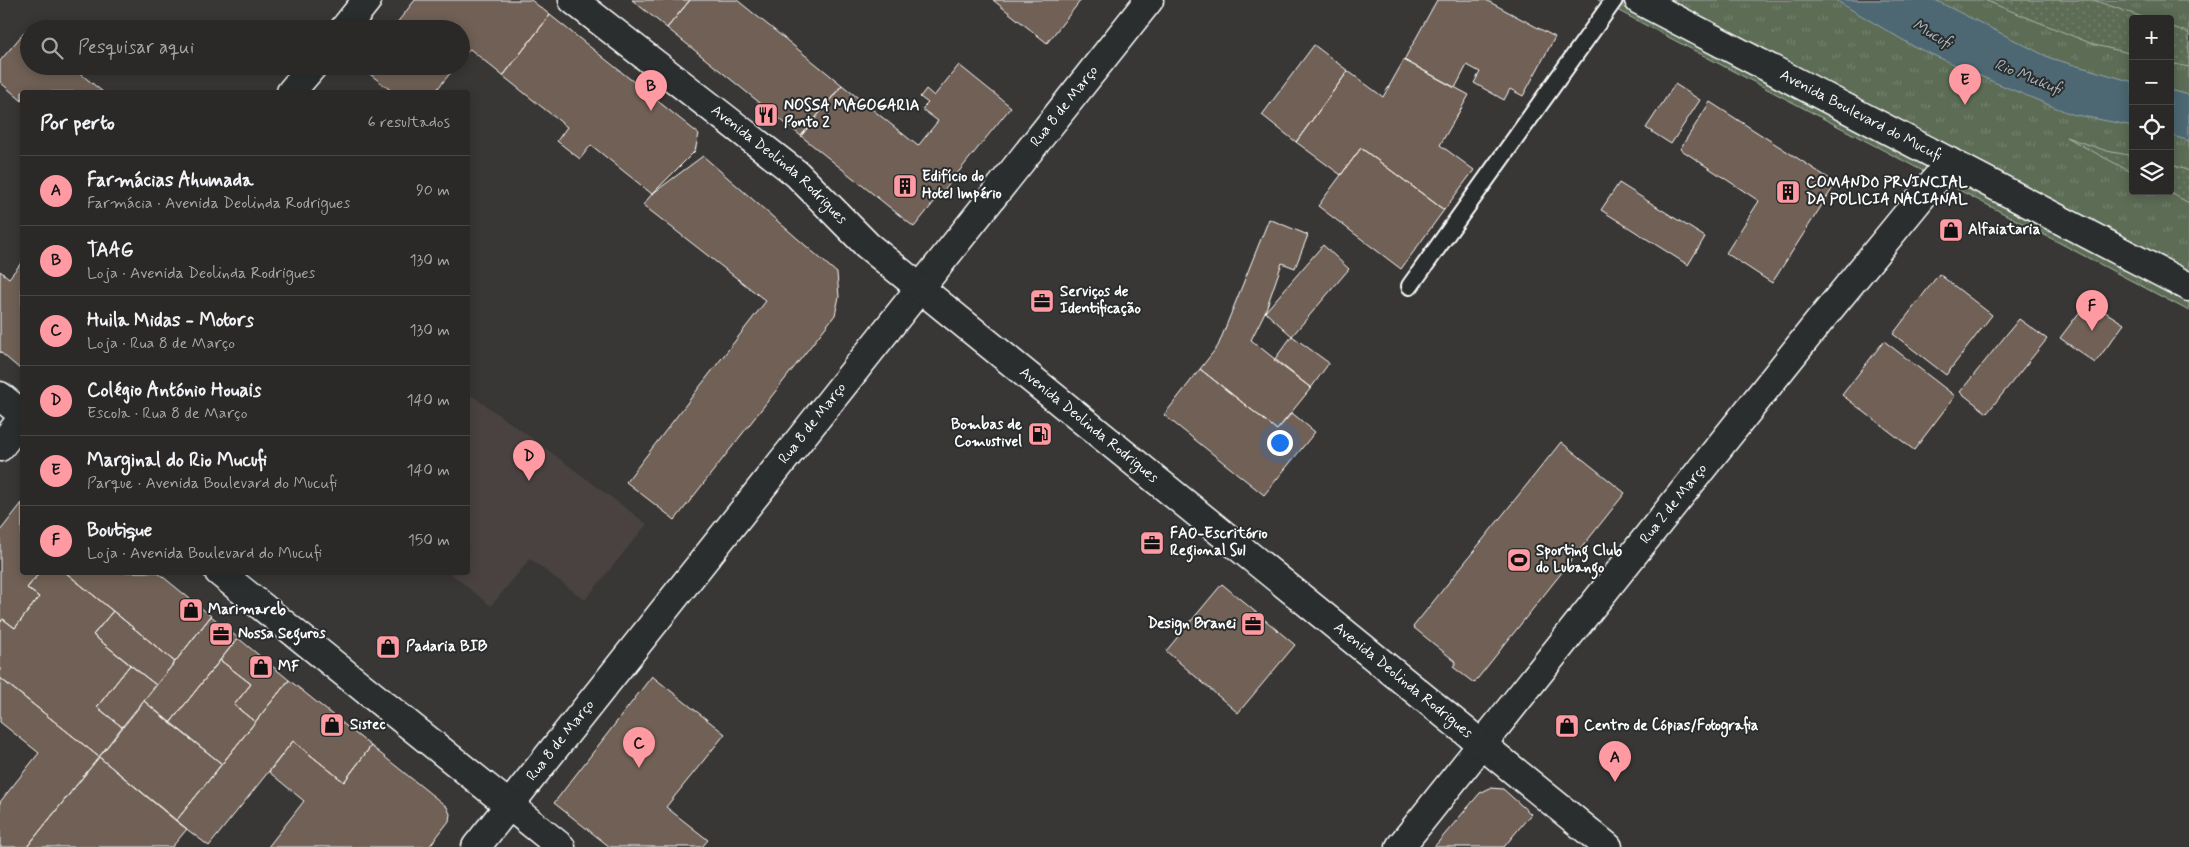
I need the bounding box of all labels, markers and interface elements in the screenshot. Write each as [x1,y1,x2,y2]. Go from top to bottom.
water label: Mucufi [1909,14,1957,55]
map controls [2129,15,2174,195]
button: + [2129,15,2174,60]
search box [20,20,470,75]
icon: search [38,34,66,62]
text: Pesquisar aqui [78,35,194,60]
water label: Rio Mukufi [1991,54,2067,101]
button: − [2129,60,2174,105]
street label: Rua 8 de Março [1026,62,1103,151]
pin: E [1949,64,1981,105]
street label: Avenida Boulevard do Mucufi [1776,65,1945,166]
pin: B [635,70,667,111]
place label: NOSSA MAGOGARIA Ponto 2 [784,96,920,133]
street label: Avenida Deolinda Rodrigues [707,101,852,229]
restaurant icon: NOSSA MAGOGARIA Ponto 2 [753,102,779,128]
button: locate [2129,105,2174,150]
text: Por perto [40,109,115,137]
text: 6 resultados [368,112,450,133]
button: layers [2129,150,2174,195]
place label: Edifício do Hotel Império [922,167,1002,204]
text: Farmácias Ahumada [87,168,253,193]
building icon: Edifício do Hotel Império [892,173,918,199]
place label: COMANDO PRVINCIAL DA POLICIA NACIANAL [1806,173,1968,210]
building icon: COMANDO PRVINCIAL DA POLICIA NACIANAL [1775,179,1801,205]
text: A [51,180,61,201]
text: 90 m [416,180,450,201]
text: Farmácia · Avenida Deolinda Rodrigues [87,193,350,214]
shop icon: Alfaiataria [1938,217,1964,243]
place label: Alfaiataria [1968,220,2041,240]
text: TAAG [87,238,133,263]
text: B [51,250,61,271]
text: 130 m [409,250,450,271]
text: Loja · Avenida Deolinda Rodrigues [87,263,315,284]
place label: Serviços de Identificação [1060,282,1142,319]
office icon: Serviços de Identificação [1029,288,1055,314]
pin: F [2076,290,2108,331]
text: Huila Midas - Motors [87,308,254,333]
text: C [50,320,62,341]
text: 130 m [409,320,450,341]
text: Loja · Rua 8 de Março [87,333,235,354]
street label: Avenida Deolinda Rodrigues [1015,363,1163,488]
text: Colégio António Houais [87,378,261,403]
street label: Rua 8 de Março [774,379,851,468]
text: D [50,390,62,411]
text: 140 m [406,390,450,411]
text: Escola · Rua 8 de Março [87,403,247,424]
place label: Bombas de Comustivel [951,415,1022,452]
fuel station icon: Bombas de Comustivel [1027,421,1053,447]
your location [1267,430,1293,456]
pin: D [513,440,545,481]
text: Marginal do Rio Mucufi [87,448,267,473]
street label: Rua 2 de Março [1636,459,1712,548]
text: E [51,460,61,481]
text: 140 m [406,460,450,481]
text: Parque · Avenida Boulevard do Mucufi [87,473,337,494]
text: Boutique [87,518,152,543]
place label: FAO-Escritório Regional Sul [1170,524,1268,563]
text: F [52,530,60,551]
text: 150 m [408,530,450,551]
office icon: FAO-Escritório Regional Sul [1139,530,1165,556]
place label: Sporting Club do Lubango [1536,541,1622,580]
text: Loja · Avenida Boulevard do Mucufi [87,543,322,564]
sports icon: Sporting Club do Lubango [1506,547,1532,573]
shop icon: Marimareb [178,597,204,623]
place label: Marimareb [208,600,286,620]
office icon: Design Branei [1240,611,1266,637]
place label: Design Branei [1147,614,1237,636]
street label: Avenida Deolinda Rodrigues [1329,618,1477,743]
office icon: Nossa Seguros [208,621,234,647]
place label: Nossa Seguros [238,624,326,646]
shop icon: Padaria BIB [375,634,401,660]
place label: Padaria BIB [406,637,488,657]
shop icon: MF [248,654,274,680]
place label: MF [278,657,300,677]
street label: Rua 8 de Março [522,696,599,785]
shop icon: Sistec [319,712,345,738]
shop icon: Centro de Cópias/Fotografia [1554,713,1580,739]
place label: Sistec [350,715,386,735]
place label: Centro de Cópias/Fotografia [1584,715,1759,738]
pin: C [623,727,655,768]
pin: A [1599,741,1631,782]

